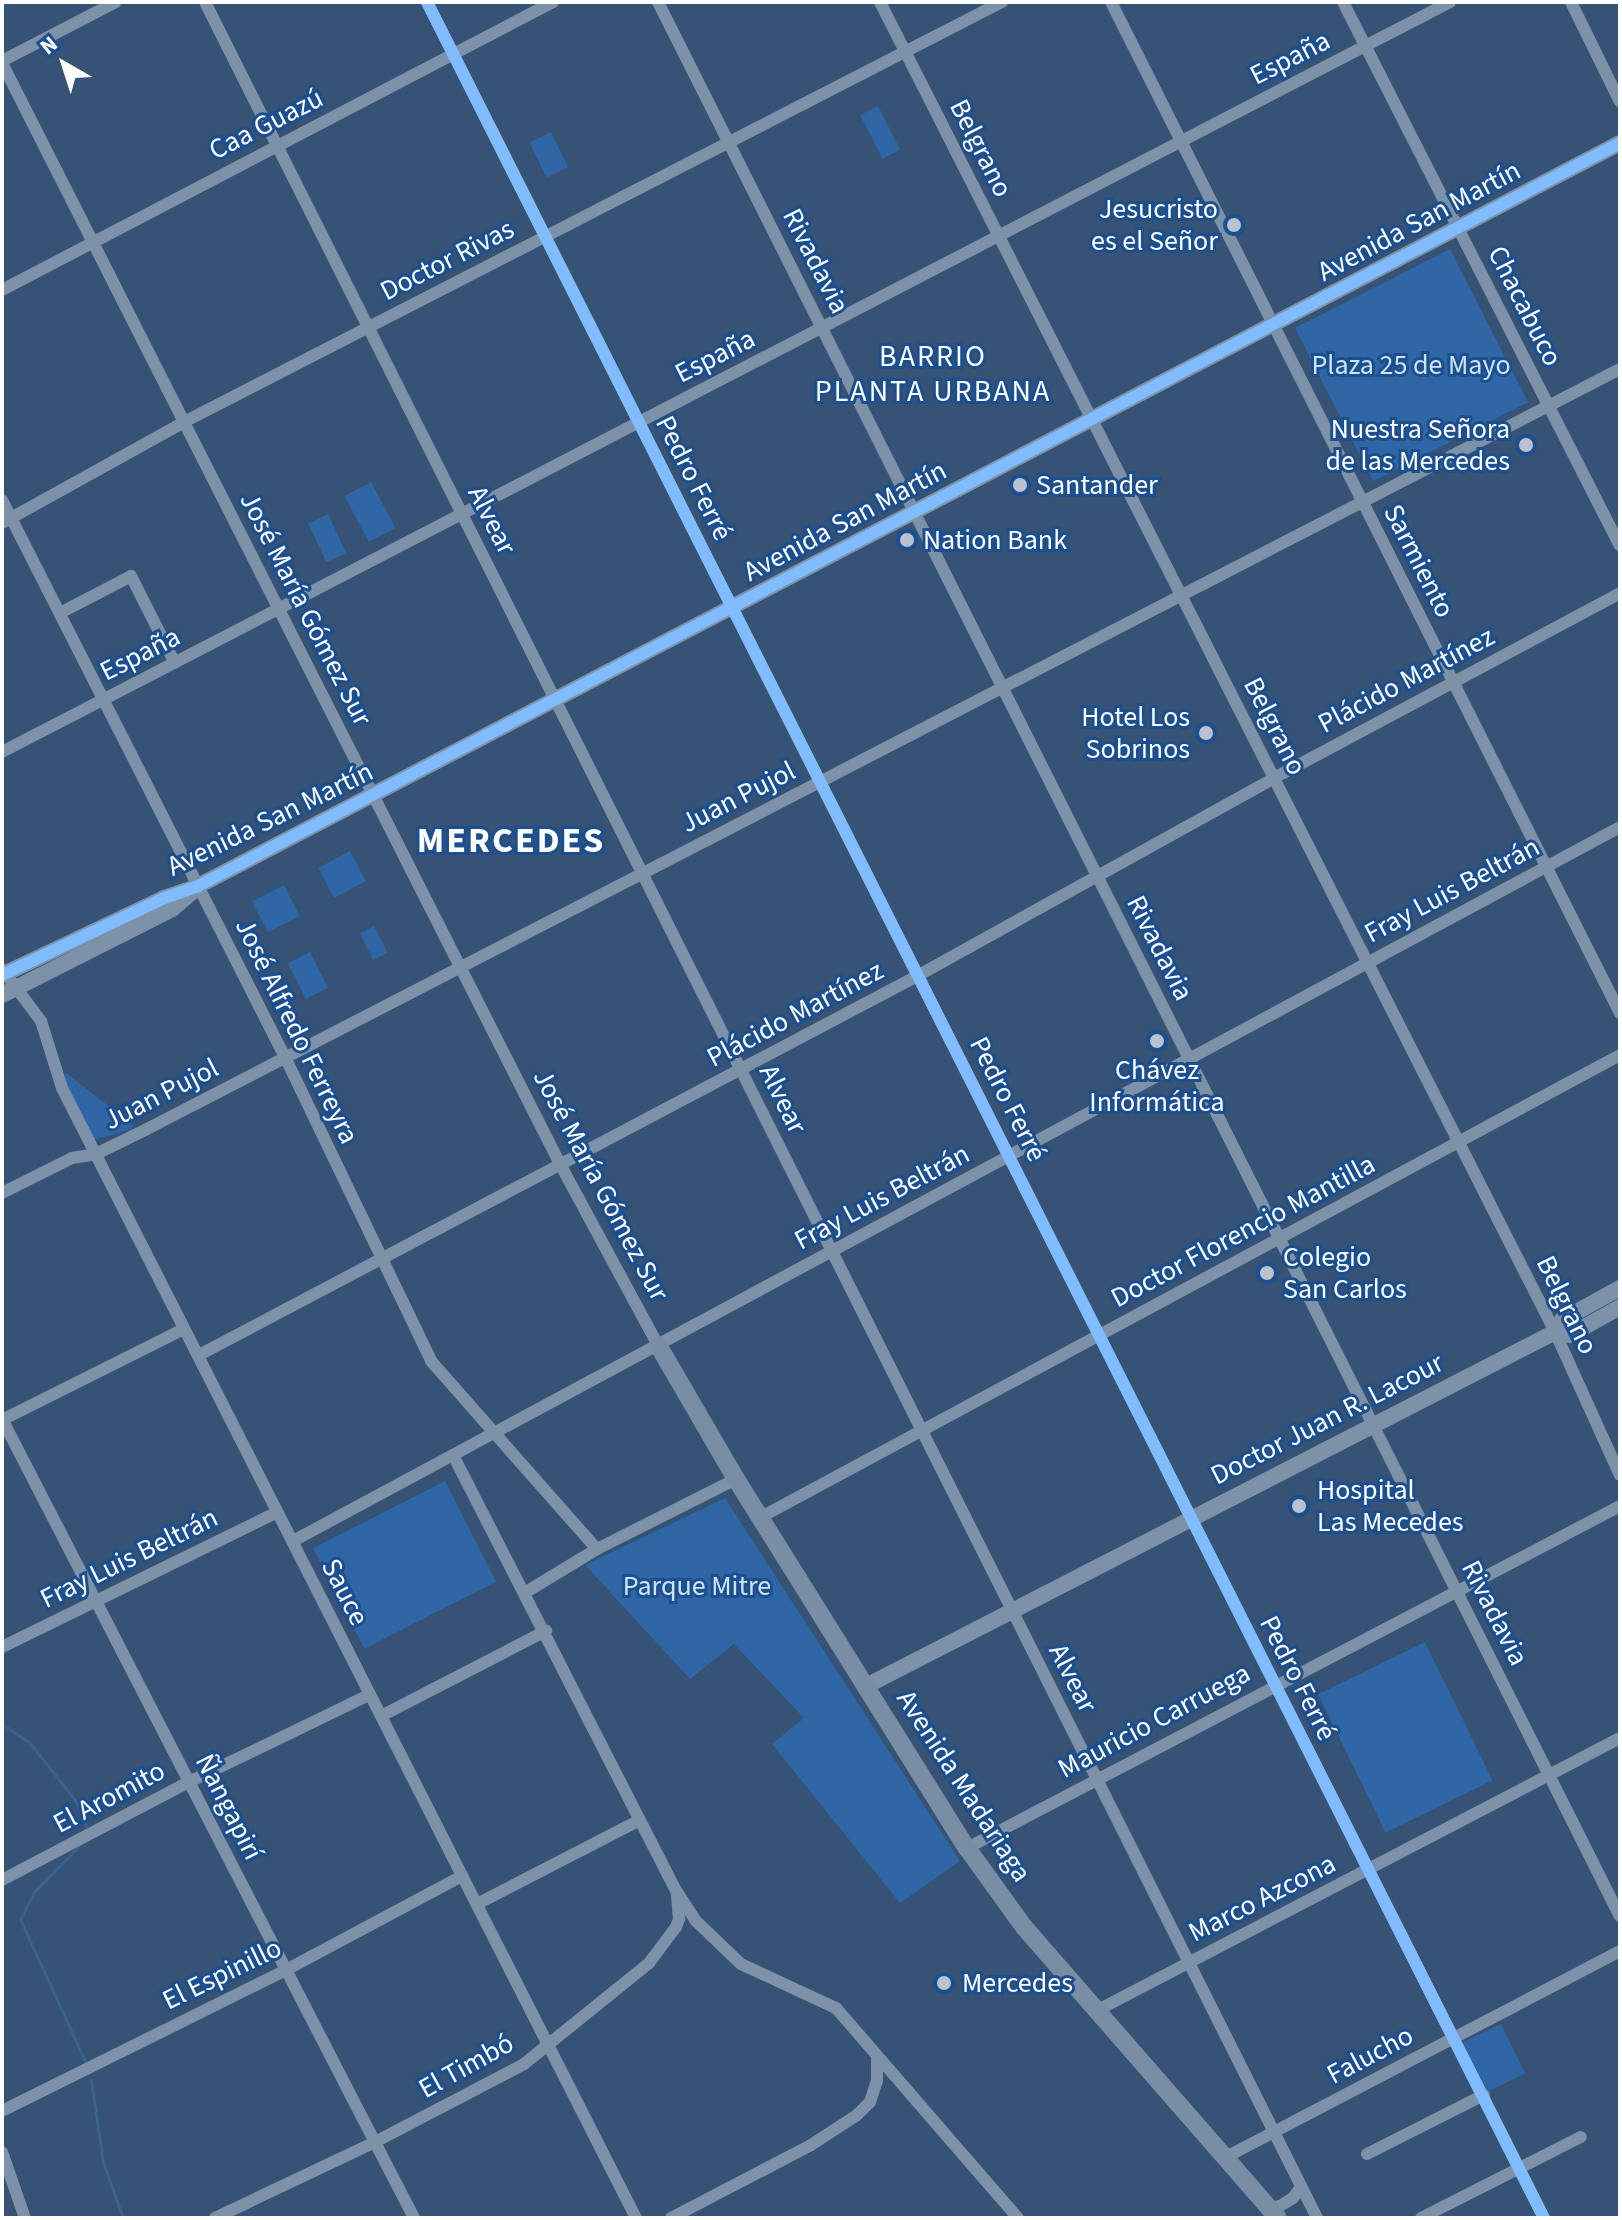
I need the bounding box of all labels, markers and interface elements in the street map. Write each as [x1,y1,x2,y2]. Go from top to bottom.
north arrow [24,24,104,104]
street label: España [1244,24,1336,92]
text: N [33,28,65,62]
street label: Caa Guazú [203,81,329,167]
street label: Belgrano [942,93,1020,203]
street label: Avenida San Martín [1312,153,1526,289]
place label: Jesucristo es el Señor [1091,192,1218,258]
street label: Rivadavia [775,203,857,319]
street label: Doctor Rivas [374,212,520,308]
marker: Jesucristo es el Señor [1225,216,1243,234]
street label: Chacabuco [1481,240,1569,372]
street label: España [669,322,761,390]
district label: BARRIO PLANTA URBANA [815,339,1051,410]
park label: Plaza 25 de Mayo [1311,348,1511,382]
street label: Pedro Ferré [648,410,740,546]
place label: Nuestra Señora de las Mercedes [1325,412,1510,478]
marker: Nuestra Señora de las Mercedes [1517,436,1535,454]
street label: Avenida San Martín [738,453,952,589]
place label: Santander [1036,468,1158,502]
marker: Santander [1011,476,1029,494]
street label: Alvear [461,480,523,560]
street label: José María Gómez Sur [233,487,379,731]
street label: Sarmiento [1376,499,1462,623]
place label: Nation Bank [923,523,1067,557]
marker: Nation Bank [898,531,916,549]
street label: Plácido Martínez [1312,619,1500,741]
street label: España [94,620,186,688]
street label: Belgrano [1236,671,1314,781]
place label: Hotel Los Sobrinos [1081,700,1190,766]
marker: Hotel Los Sobrinos [1197,724,1215,742]
street label: Juan Pujol [675,754,801,840]
street label: Avenida San Martín [161,755,379,883]
district label: MERCEDES [417,819,605,863]
street label: Fray Luis Beltrán [1359,830,1545,950]
street label: Rivadavia [1119,890,1201,1006]
street label: José Alfredo Ferreyra [228,913,366,1149]
street label: Plácido Martínez [701,953,889,1075]
street label: Pedro Ferré [962,1031,1054,1167]
marker: Chávez Informática [1148,1032,1166,1050]
street label: Juan Pujol [98,1051,224,1137]
place label: Chávez Informática [1089,1053,1225,1119]
street label: Alvear [752,1059,814,1139]
street label: José María Gómez Sur [526,1063,676,1307]
street label: Fray Luis Beltrán [789,1137,975,1257]
street label: Doctor Florencio Mantilla [1105,1147,1381,1315]
place label: Colegio San Carlos [1283,1240,1407,1306]
street label: Belgrano [1529,1250,1605,1360]
marker: Colegio San Carlos [1258,1264,1276,1282]
street label: Doctor Juan R. Lacour [1205,1346,1449,1492]
place label: Hospital Las Mecedes [1317,1473,1464,1539]
marker: Hospital Las Mecedes [1288,1495,1310,1517]
street label: Fray Luis Beltrán [35,1501,223,1615]
street label: Sauce [314,1553,376,1631]
street label: Rivadavia [1454,1555,1536,1671]
park label: Parque Mitre [623,1569,771,1603]
street label: Pedro Ferré [1252,1610,1344,1746]
street label: Alvear [1042,1638,1104,1718]
street label: Mauricio Carruega [1052,1656,1256,1786]
street label: Avenida Madariaga [889,1684,1039,1888]
street label: Ñangapirí [188,1748,270,1866]
street label: El Aromito [47,1754,171,1840]
street label: Marco Azcona [1183,1847,1341,1949]
street label: El Espinillo [157,1931,287,2017]
place label: Mercedes [962,1966,1073,2000]
marker: Mercedes [933,1972,955,1994]
street label: Falucho [1321,2018,1419,2092]
street label: El Timbó [413,2026,519,2106]

